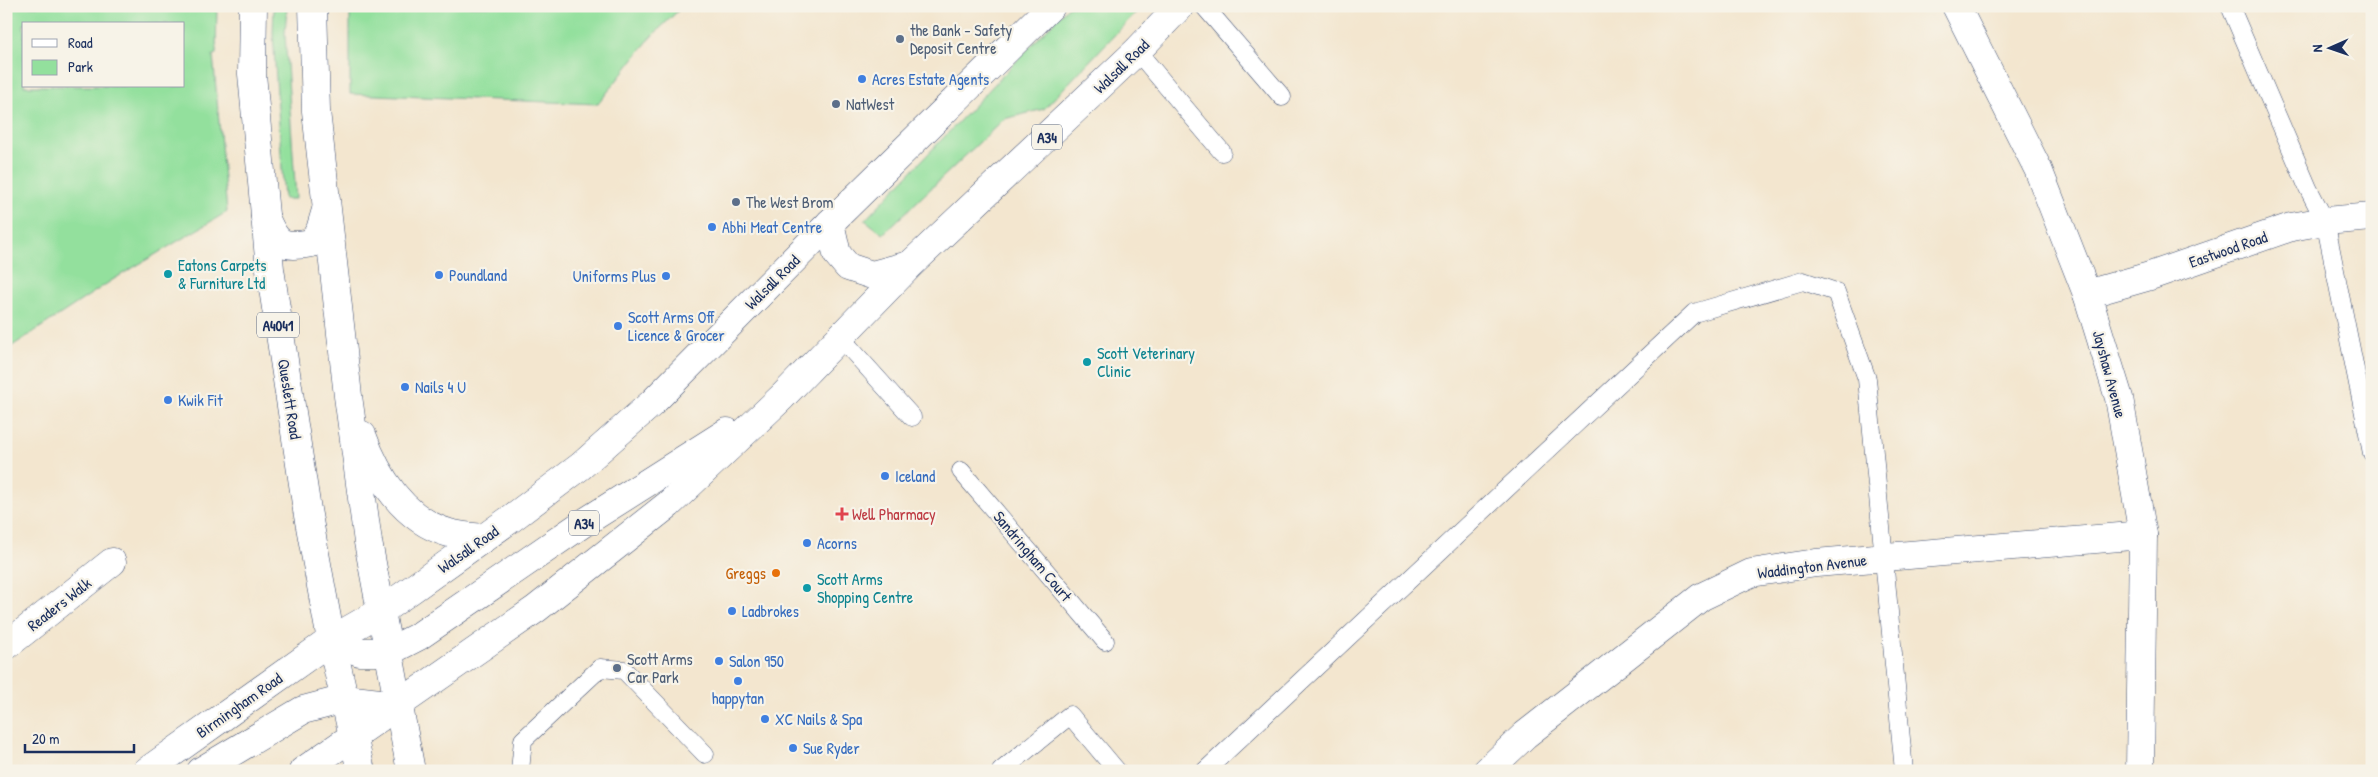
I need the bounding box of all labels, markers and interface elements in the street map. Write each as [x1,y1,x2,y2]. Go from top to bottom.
place label: the Bank - Safety Deposit Centre [910,19,1013,59]
legend [22,22,185,88]
north arrow [2306,22,2356,72]
text: Road [68,32,93,53]
marker: the Bank - Safety Deposit Centre [894,33,906,45]
street label: Walsall Road [1088,34,1154,98]
text: N [2307,44,2326,53]
text: Park [68,56,93,77]
place label: Acres Estate Agents [872,68,989,90]
marker: Acres Estate Agents [856,73,868,85]
place label: NatWest [846,93,895,115]
marker: NatWest [830,98,842,110]
road number: A34 [1032,124,1062,150]
place label: The West Brom [746,191,834,213]
marker: The West Brom [730,196,742,208]
place label: Abhi Meat Centre [722,216,823,238]
marker: Abhi Meat Centre [706,221,718,233]
street label: Eastwood Road [2186,225,2270,273]
street label: Walsall Road [740,250,804,314]
place label: Eatons Carpets & Furniture Ltd [178,254,266,294]
place label: Poundland [449,264,507,286]
place label: Uniforms Plus [573,265,656,287]
marker: Eatons Carpets & Furniture Ltd [162,268,174,280]
marker: Poundland [433,269,445,281]
marker: Uniforms Plus [660,270,672,282]
place label: Scott Arms Off Licence & Grocer [628,306,725,346]
road number: A4041 [257,312,299,338]
marker: Scott Arms Off Licence & Grocer [612,320,624,332]
street label: Jayshaw Avenue [2088,328,2132,421]
place label: Scott Veterinary Clinic [1097,342,1195,382]
marker: Scott Veterinary Clinic [1081,356,1093,368]
street label: Queslett Road [273,357,307,441]
place label: Nails 4 U [415,376,466,398]
marker: Nails 4 U [399,381,411,393]
place label: Kwik Fit [178,389,223,411]
marker: Kwik Fit [162,394,174,406]
place label: Iceland [895,465,935,487]
marker: Iceland [879,470,891,482]
place label: Well Pharmacy [852,503,936,525]
street label: Sandringham Court [989,506,1078,606]
marker: Well Pharmacy [836,508,848,520]
road number: A34 [569,510,599,536]
street label: Walsall Road [433,520,503,578]
place label: Acorns [817,532,857,554]
marker: Acorns [801,537,813,549]
street label: Waddington Avenue [1756,548,1869,584]
place label: Greggs [725,562,766,584]
marker: Greggs [770,567,782,579]
place label: Scott Arms Shopping Centre [817,568,914,608]
street label: Readers Walk [22,572,96,636]
marker: Scott Arms Shopping Centre [801,582,813,594]
place label: Ladbrokes [742,600,799,622]
marker: Ladbrokes [726,605,738,617]
place label: Scott Arms Car Park [627,648,693,688]
place label: Salon 950 [729,650,784,672]
marker: Salon 950 [713,655,725,667]
marker: Scott Arms Car Park [611,662,623,674]
street label: Birmingham Road [192,667,286,743]
marker: happytan [732,675,744,687]
place label: happytan [712,687,764,709]
place label: XC Nails & Spa [775,708,862,730]
marker: XC Nails & Spa [759,713,771,725]
scale bar [25,722,134,754]
text: 20 m [32,728,59,749]
place label: Sue Ryder [803,737,860,759]
marker: Sue Ryder [787,742,799,754]

